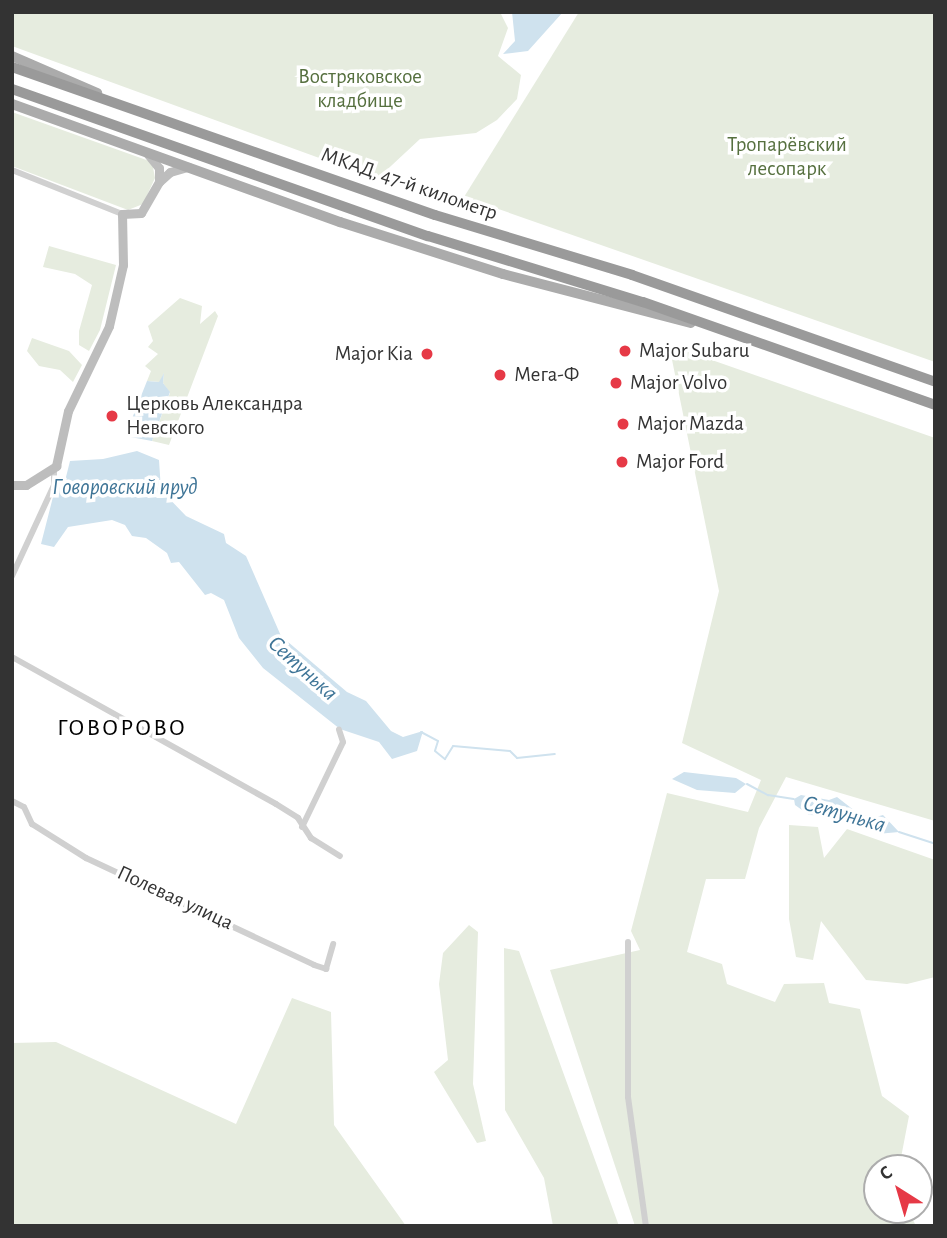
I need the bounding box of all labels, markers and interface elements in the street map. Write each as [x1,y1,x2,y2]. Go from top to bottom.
park label: Востряковское кладбище [298,64,422,114]
park label: Тропарёвский лесопарк [727,132,847,182]
street label: МКАД, 47-й километр [317,142,501,226]
place label: Major Subaru [639,338,749,364]
place label: Major Kia [335,341,413,367]
marker: Major Subaru [617,343,633,359]
marker: Major Kia [419,346,435,362]
place label: Мега-Ф [514,362,579,388]
marker: Мега-Ф [492,367,508,383]
place label: Major Volvo [630,370,727,396]
marker: Major Volvo [608,375,624,391]
place label: Церковь Александра Невского [126,391,303,441]
marker: Церковь Александра Невского [104,408,120,424]
place label: Major Mazda [637,411,744,437]
marker: Major Mazda [615,416,631,432]
place label: Major Ford [636,449,724,475]
marker: Major Ford [614,454,630,470]
water label: Говоровский пруд [52,474,198,502]
water label: Сетунька [261,630,343,708]
district label: ГОВОРОВО [58,715,186,743]
water label: Сетунька [800,790,888,840]
street label: Полевая улица [113,860,237,936]
north arrow [863,1154,933,1224]
text: С [876,1163,896,1184]

